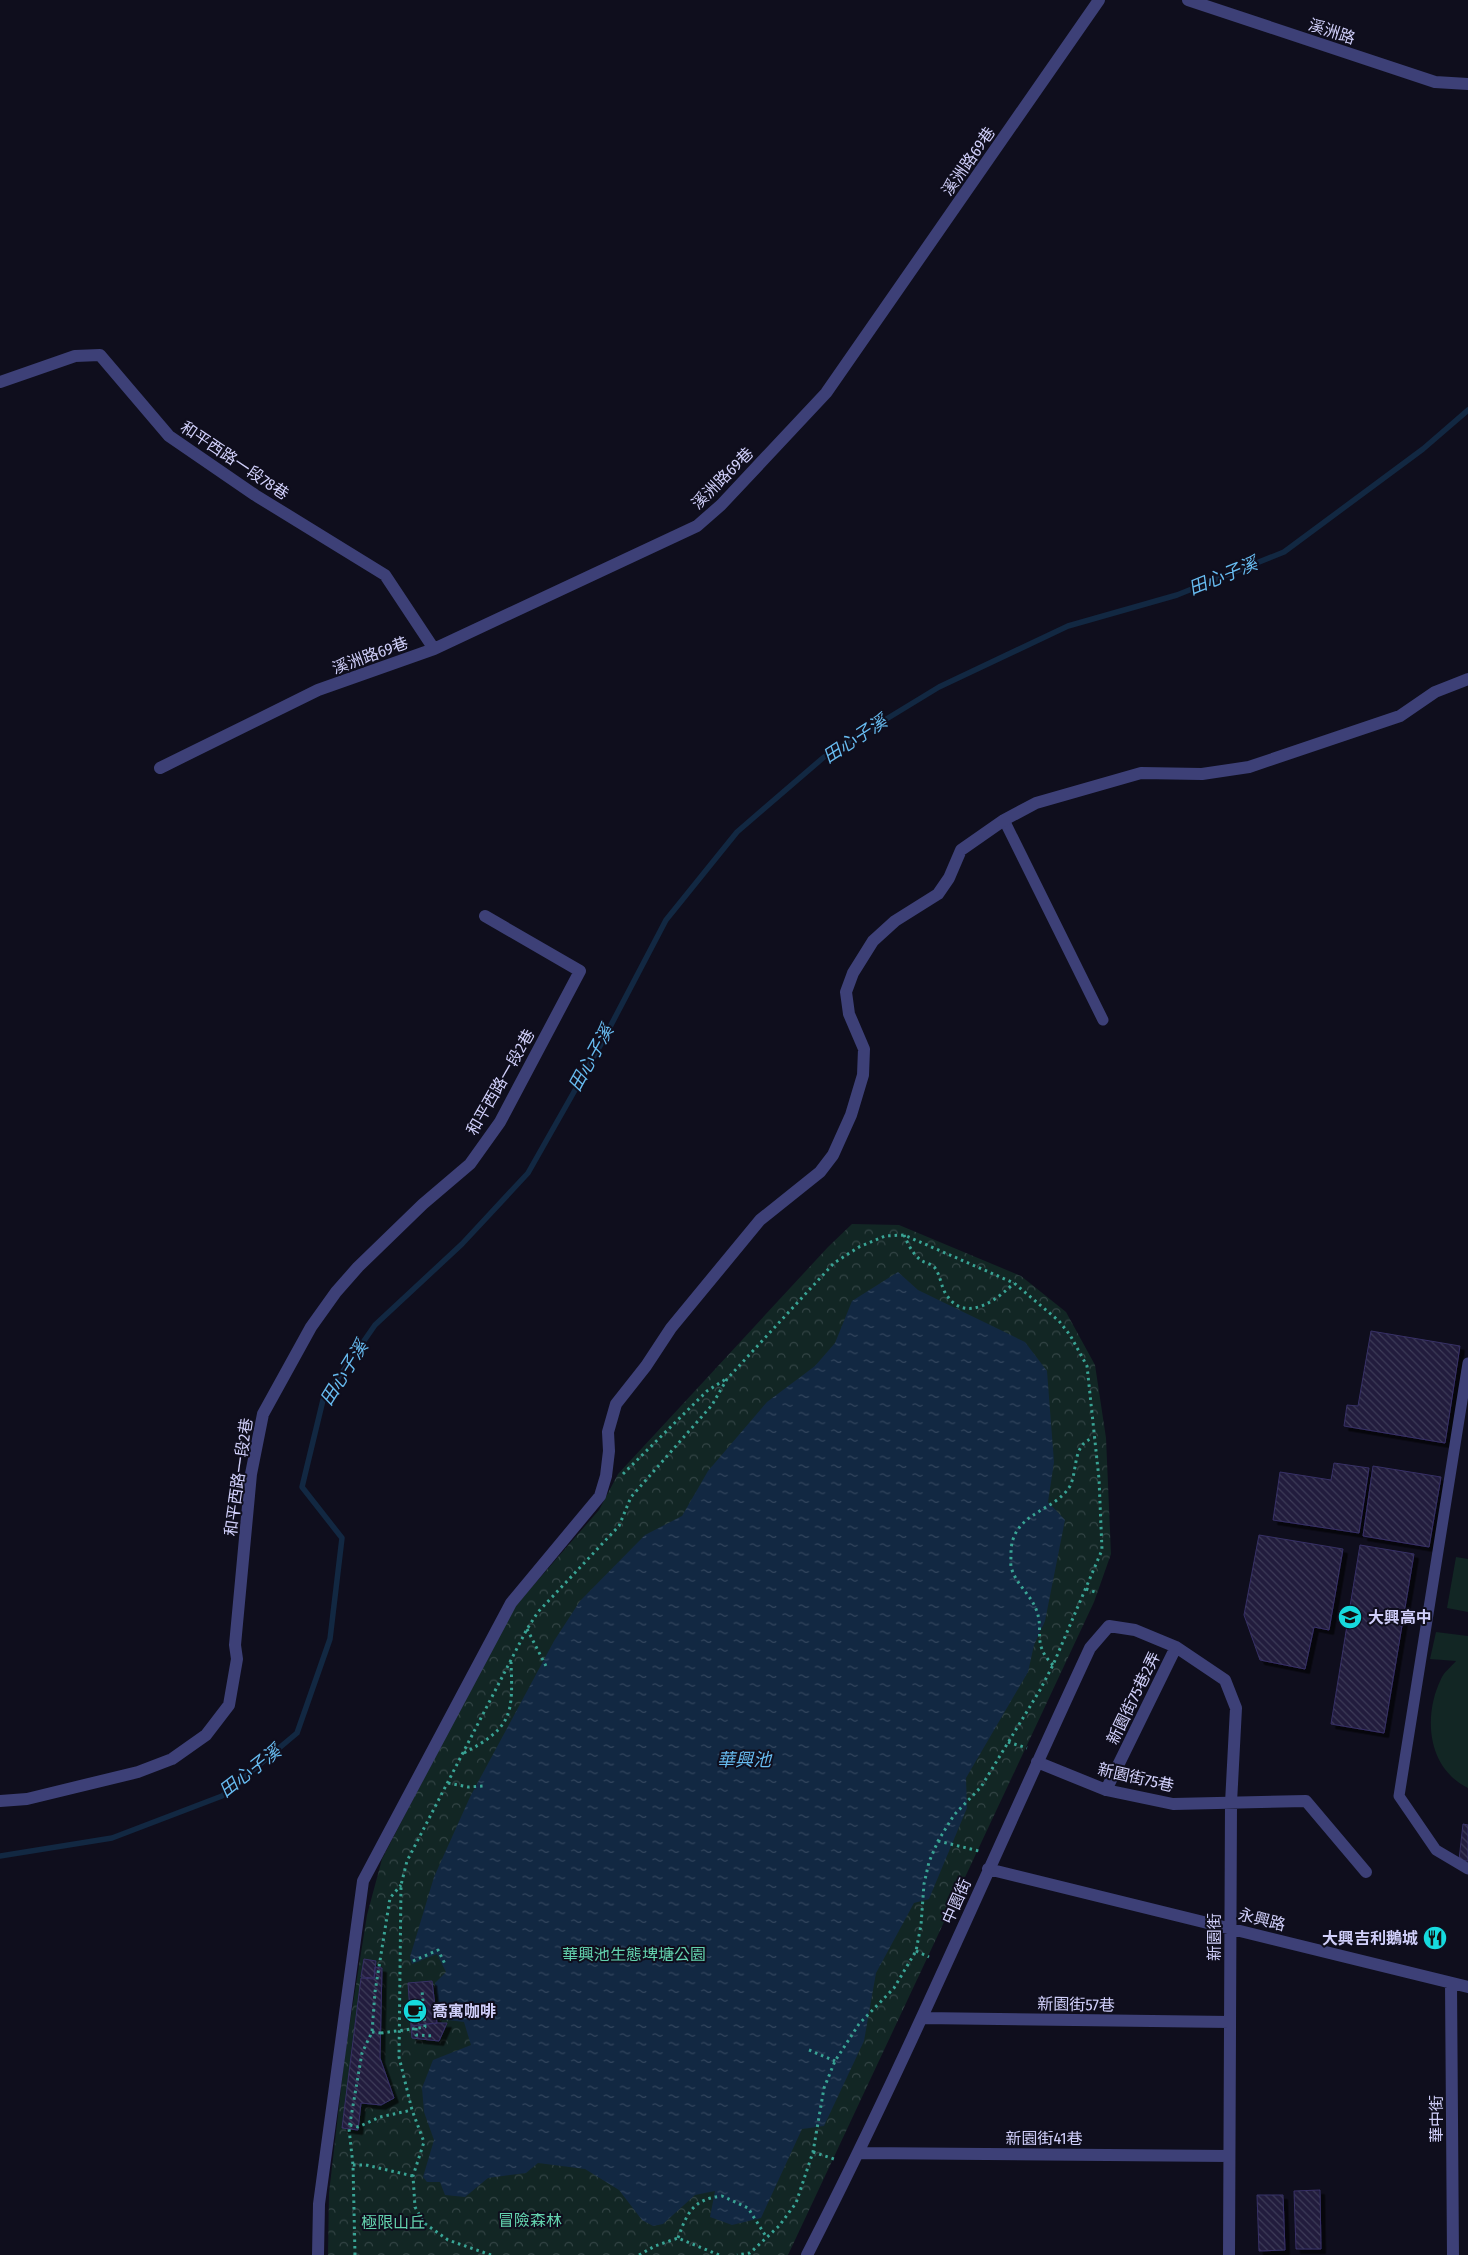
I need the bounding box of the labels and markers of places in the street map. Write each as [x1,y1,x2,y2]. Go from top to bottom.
school or university icon: 大興高中 [1337,1604,1363,1630]
place label: 大興高中 [1368,1608,1432,1627]
restaurant icon: 大興吉利鵝城 [1422,1925,1448,1951]
place label: 大興吉利鵝城 [1322,1929,1418,1948]
cafe icon: 喬寓咖啡 [402,1998,428,2024]
place label: 喬寓咖啡 [432,2002,496,2021]

